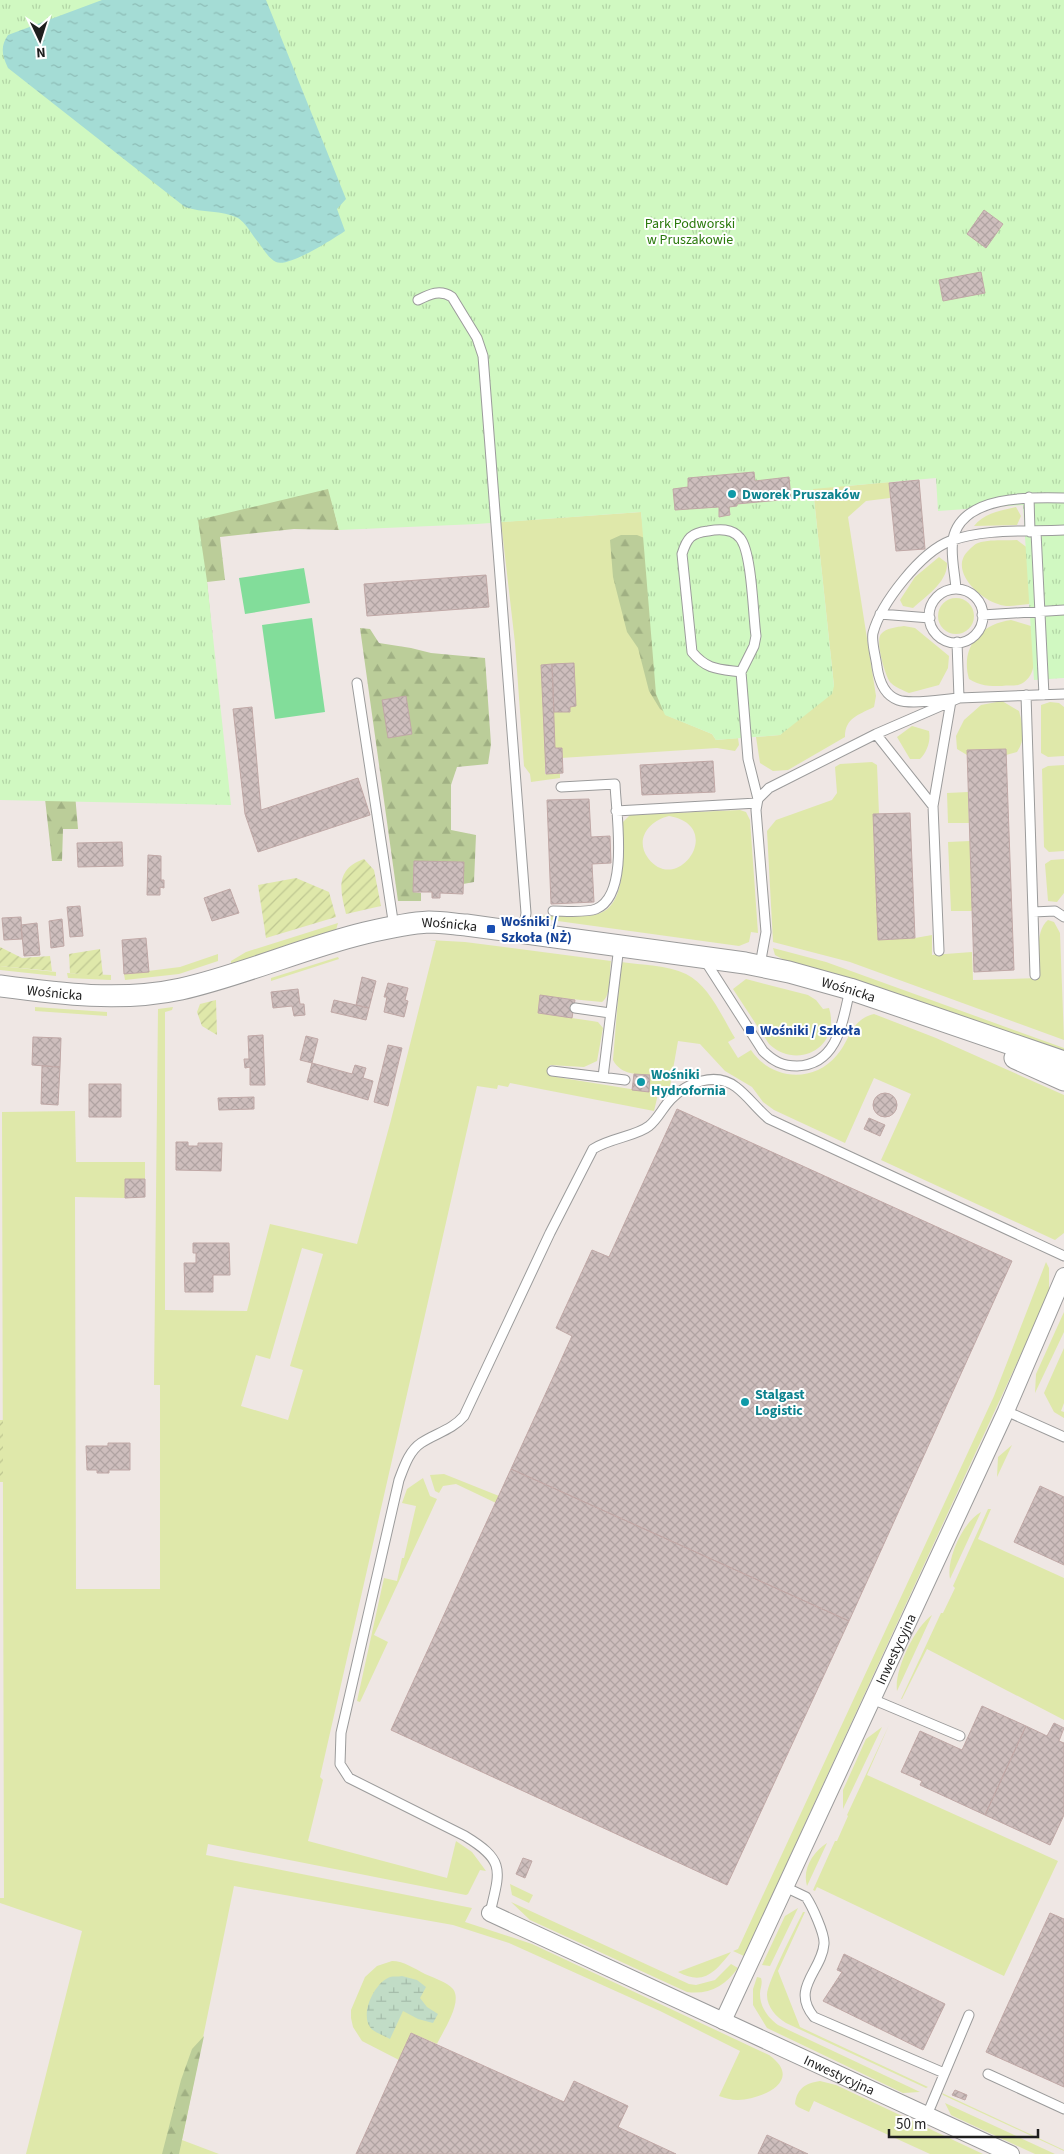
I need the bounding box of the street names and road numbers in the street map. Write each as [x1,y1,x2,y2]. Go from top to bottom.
street label: Wośnicka [421,913,478,937]
street label: Wośnicka [819,972,878,1008]
street label: Wośnicka [26,981,83,1006]
street label: Inwestycyjna [871,1611,922,1688]
street label: Inwestycyjna [800,2050,878,2101]

